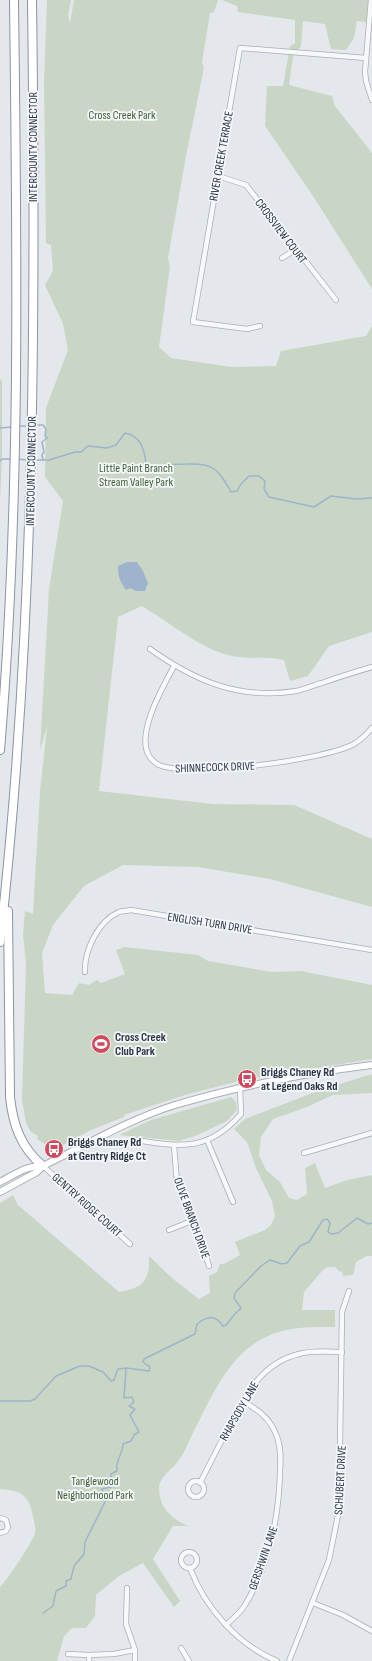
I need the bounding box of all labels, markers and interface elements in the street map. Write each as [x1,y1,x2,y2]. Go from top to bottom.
street label: INTERCOUNTY CONNECTOR [26,92,41,202]
park label: Cross Creek Park [88,108,156,123]
street label: RIVER CREEK TERRACE [206,110,237,202]
street label: CROSSVIEW COURT [251,196,310,267]
street label: INTERCOUNTY CONNECTOR [23,415,40,526]
park label: Little Paint Branch Stream Valley Park [99,461,173,490]
street label: SHINNECOCK DRIVE [175,759,255,776]
street label: ENGLISH TURN DRIVE [166,909,253,938]
place label: Cross Creek Club Park [115,1030,166,1059]
sports icon: Cross Creek Club Park [90,1033,112,1055]
place label: Briggs Chaney Rd at Legend Oaks Rd [261,1065,337,1094]
bus stop icon: Briggs Chaney Rd at Legend Oaks Rd [236,1068,258,1090]
place label: Briggs Chaney Rd at Gentry Ridge Ct [68,1135,146,1164]
bus stop icon: Briggs Chaney Rd at Gentry Ridge Ct [43,1138,65,1160]
street label: GENTRY RIDGE COURT [49,1170,125,1241]
street label: OLIVE BRANCH DRIVE [170,1176,213,1261]
street label: RHAPSODY LANE [216,1379,263,1444]
street label: SCHUBERT DRIVE [331,1445,350,1515]
park label: Tanglewood Neighborhood Park [57,1474,133,1503]
street label: GERSHWIN LANE [246,1524,281,1592]

